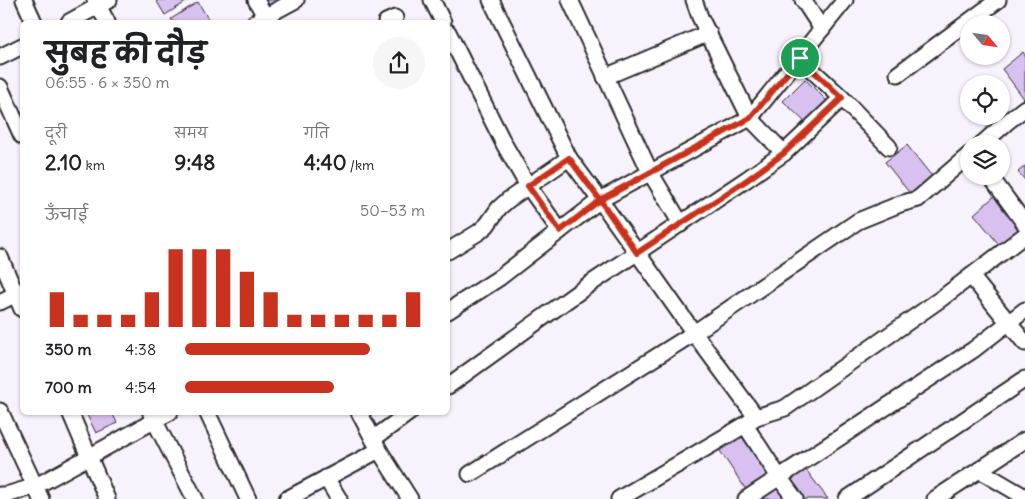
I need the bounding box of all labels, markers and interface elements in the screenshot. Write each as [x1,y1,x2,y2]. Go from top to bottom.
north arrow [960,15,1010,65]
map controls [960,15,1010,185]
text: सुबह की दौड़ [45,35,207,71]
button: share [373,37,425,89]
pin [779,37,821,79]
icon: arrive [786,44,814,72]
text: 06:55 · 6 × 350 m [45,72,170,92]
button: locate [960,75,1010,125]
text: दूरी [45,124,67,142]
text: समय [174,124,208,142]
text: गति [304,124,329,142]
button: layers [960,135,1010,185]
text: 2.10 [45,149,82,176]
text: 9:48 [174,149,215,176]
text: 4:40 [304,149,347,176]
text: km [82,156,105,174]
text: /km [347,156,374,174]
text: 50–53 m [360,200,425,220]
text: ऊँचाई [45,204,88,224]
text: 350 m [45,339,92,359]
text: 4:38 [125,339,156,359]
text: 700 m [45,377,92,397]
text: 4:54 [125,377,156,397]

